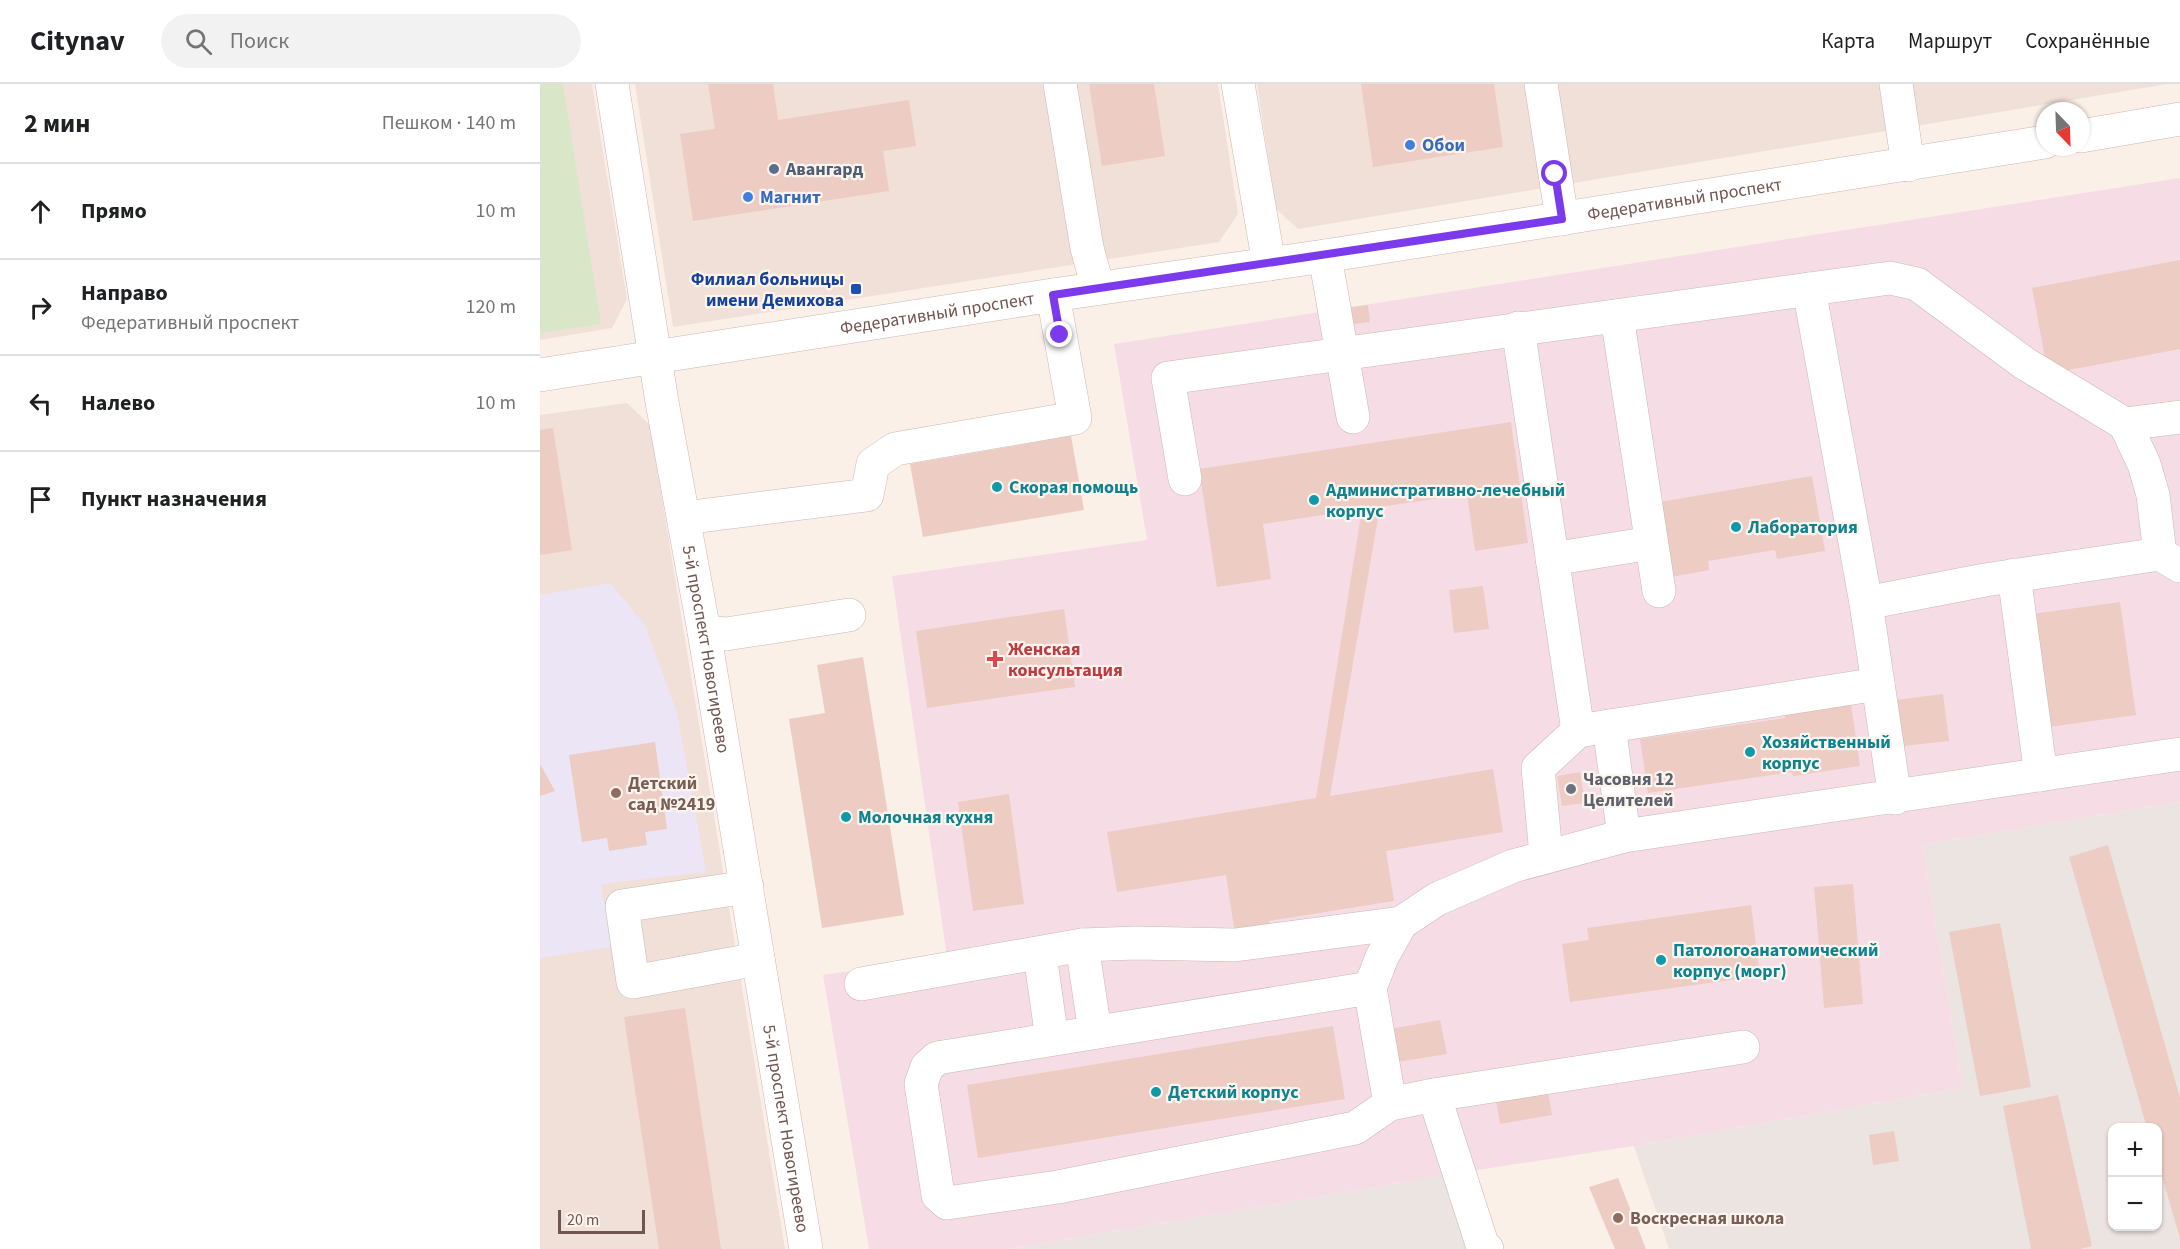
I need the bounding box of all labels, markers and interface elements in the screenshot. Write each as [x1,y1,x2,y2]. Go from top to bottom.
search box [161,14,581,68]
text: Citynav [30,21,125,61]
icon: search [182,25,215,58]
text: Поиск [230,25,289,57]
text: Карта [1821,26,1875,56]
text: Маршрут [1908,26,1992,56]
text: Сохранённые [2025,26,2150,56]
north arrow [2036,102,2090,156]
text: 2 мин [24,105,90,142]
text: Пешком · 140 m [382,109,516,137]
place label: Обои [1422,133,1465,158]
marker: Обои [1403,138,1417,152]
place label: Авангард [785,157,864,182]
route start [1541,160,1567,186]
marker: Авангард [767,162,781,176]
street label: Федеративный проспект [1585,171,1784,227]
place label: Магнит [760,185,821,210]
marker: Магнит [741,190,755,204]
icon: ahead [24,195,57,228]
text: Прямо [81,195,147,227]
text: 10 m [476,197,516,225]
place label: Филиал больницы имени Демихова [691,267,844,313]
text: Направо [81,277,168,309]
marker: Филиал больницы имени Демихова [849,282,863,296]
street label: Федеративный проспект [838,286,1036,341]
icon: right [24,291,57,324]
text: 120 m [466,293,516,321]
text: Федеративный проспект [81,309,299,337]
route end [1046,321,1072,347]
icon: left [24,387,57,420]
text: Налево [81,387,155,419]
text: 10 m [476,389,516,417]
place label: Скорая помощь [1009,475,1138,500]
place label: Административно-лечебный корпус [1325,478,1565,524]
marker: Скорая помощь [990,480,1004,494]
icon: arrive [24,483,57,516]
text: Пункт назначения [81,483,267,515]
marker: Административно-лечебный корпус [1307,493,1321,507]
place label: Лаборатория [1747,515,1858,540]
marker: Лаборатория [1729,520,1743,534]
street label: 5-й проспект Новогиреево [676,543,736,755]
place label: Женская консультация [1008,637,1123,683]
marker: Женская консультация [986,650,1004,668]
place label: Хозяйственный корпус [1762,730,1891,776]
marker: Хозяйственный корпус [1743,745,1757,759]
place label: Часовня 12 Целителей [1583,767,1674,813]
place label: Детский сад №2419 [628,771,715,817]
marker: Часовня 12 Целителей [1564,782,1578,796]
marker: Детский сад №2419 [609,786,623,800]
place label: Молочная кухня [858,805,993,830]
marker: Молочная кухня [839,810,853,824]
place label: Патологоанатомический корпус (морг) [1673,938,1878,984]
marker: Патологоанатомический корпус (морг) [1654,953,1668,967]
street label: 5-й проспект Новогиреево [757,1023,816,1234]
place label: Детский корпус [1168,1080,1299,1105]
marker: Детский корпус [1149,1085,1163,1099]
map controls [2108,1123,2162,1231]
button: + [2108,1123,2162,1177]
button: − [2108,1177,2162,1231]
place label: Воскресная школа [1630,1206,1784,1231]
scale bar [558,1207,645,1234]
text: 20 m [567,1209,599,1231]
marker: Воскресная школа [1611,1211,1625,1225]

